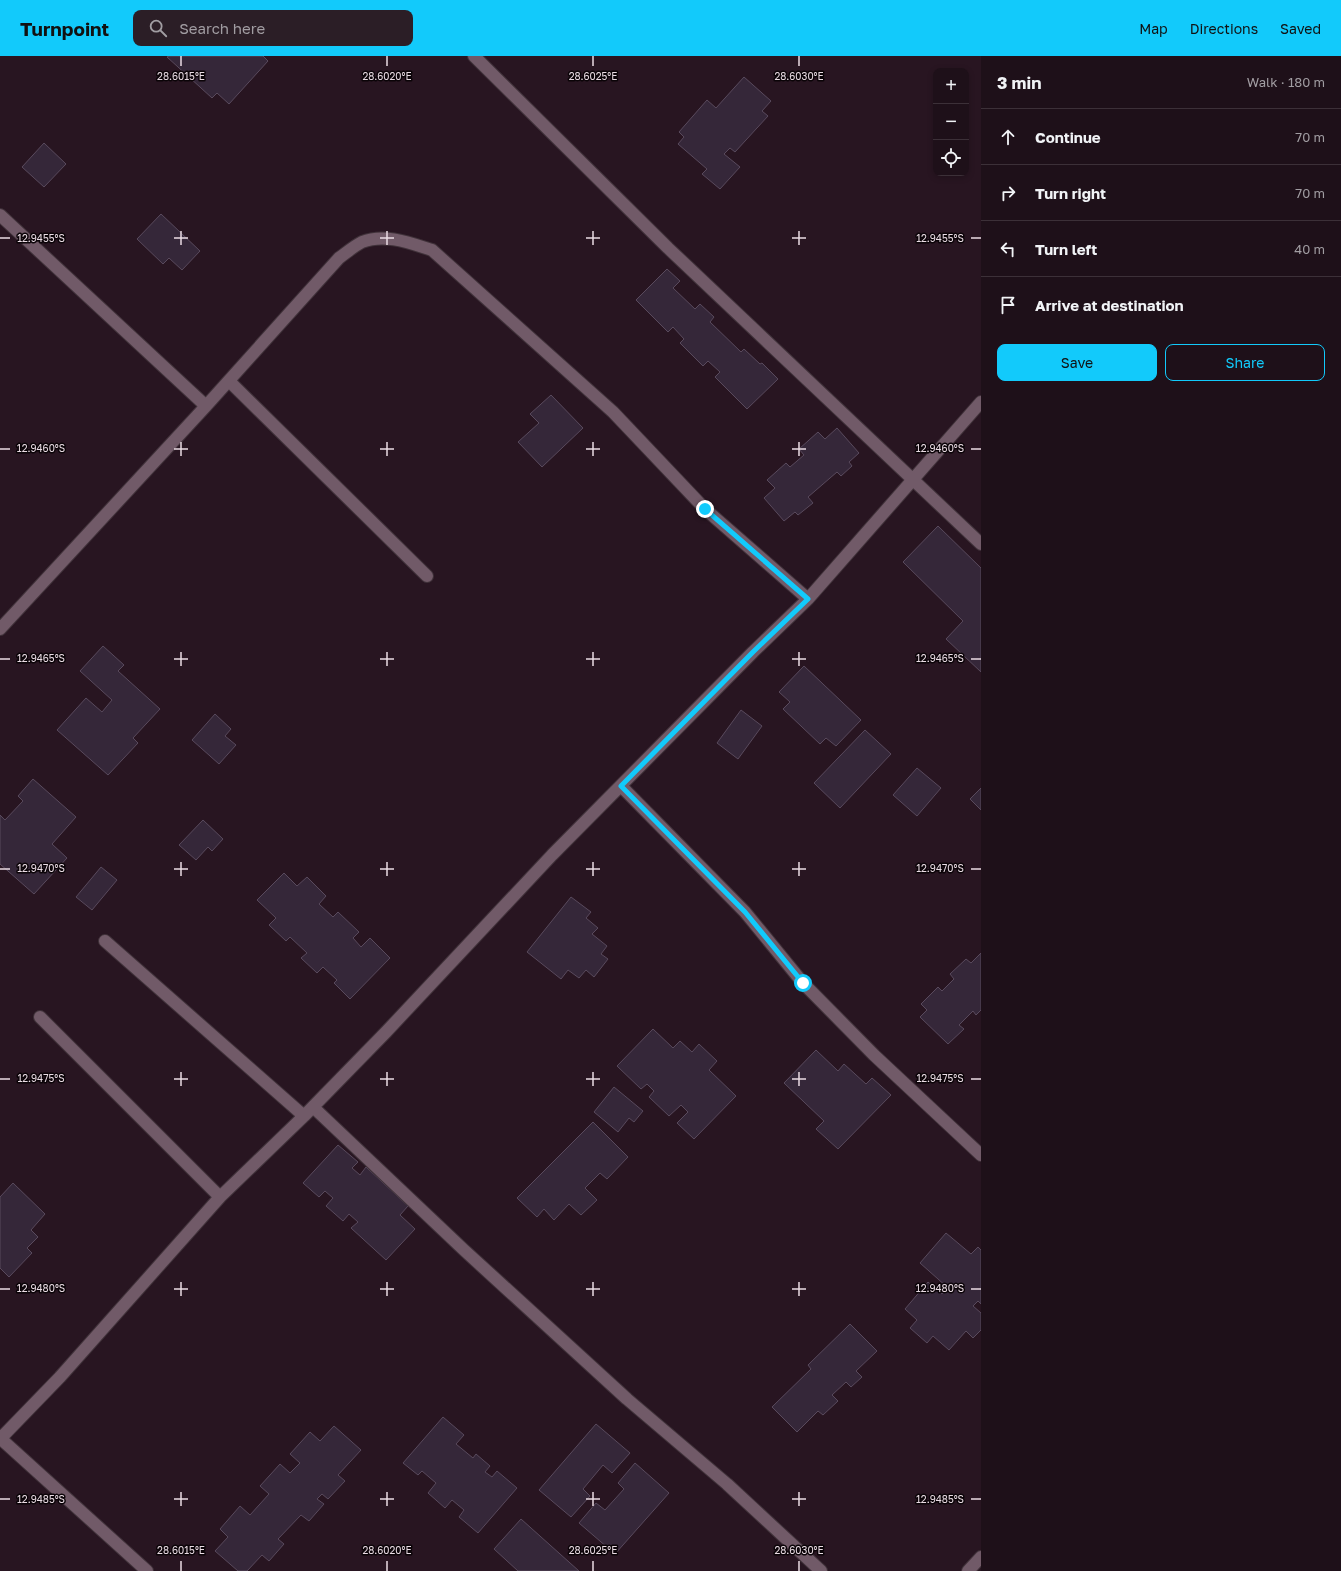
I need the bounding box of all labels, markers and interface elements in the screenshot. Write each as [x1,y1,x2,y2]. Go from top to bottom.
search box [133,10,413,46]
text: Turnpoint [20,17,109,40]
icon: search [147,17,169,39]
text: Search here [179,19,265,37]
text: Map [1139,20,1168,37]
text: Directions [1190,20,1258,37]
text: Saved [1280,20,1321,37]
map controls [933,68,969,176]
button: + [933,68,969,104]
text: 28.6015°E [157,70,205,82]
text: 28.6020°E [362,70,412,82]
text: 28.6025°E [569,70,617,82]
text: 28.6030°E [774,70,824,82]
text: 3 min [997,72,1041,93]
text: Walk · 180 m [1247,74,1325,90]
button: − [933,104,969,140]
icon: ahead [997,126,1019,148]
text: Continue [1035,128,1101,146]
text: 70 m [1295,129,1325,145]
button: locate [933,140,969,176]
icon: right [997,182,1019,204]
text: Turn right [1035,184,1106,202]
text: 70 m [1295,185,1325,201]
text: 12.9455°S [17,232,65,244]
text: 12.9455°S [916,232,964,244]
icon: left [997,238,1019,260]
text: Turn left [1035,240,1097,258]
text: 40 m [1294,241,1325,257]
icon: arrive [997,294,1019,316]
text: Arrive at destination [1035,296,1184,314]
button: Save [997,344,1157,381]
button: Share [1165,344,1325,381]
text: 12.9460°S [17,442,65,454]
text: 12.9460°S [916,442,964,454]
route end [696,500,714,518]
text: 12.9465°S [17,652,65,664]
text: 12.9465°S [916,652,964,664]
text: 12.9470°S [17,862,65,874]
text: 12.9470°S [916,862,964,874]
route start [794,974,812,992]
text: 12.9475°S [17,1072,65,1084]
text: 12.9475°S [916,1072,964,1084]
text: 12.9480°S [17,1282,65,1294]
text: 12.9480°S [916,1282,964,1294]
text: 12.9485°S [17,1493,65,1505]
text: 12.9485°S [916,1493,964,1505]
text: 28.6015°E [157,1544,205,1556]
text: 28.6020°E [362,1544,412,1556]
text: 28.6025°E [569,1544,617,1556]
text: 28.6030°E [774,1544,824,1556]

